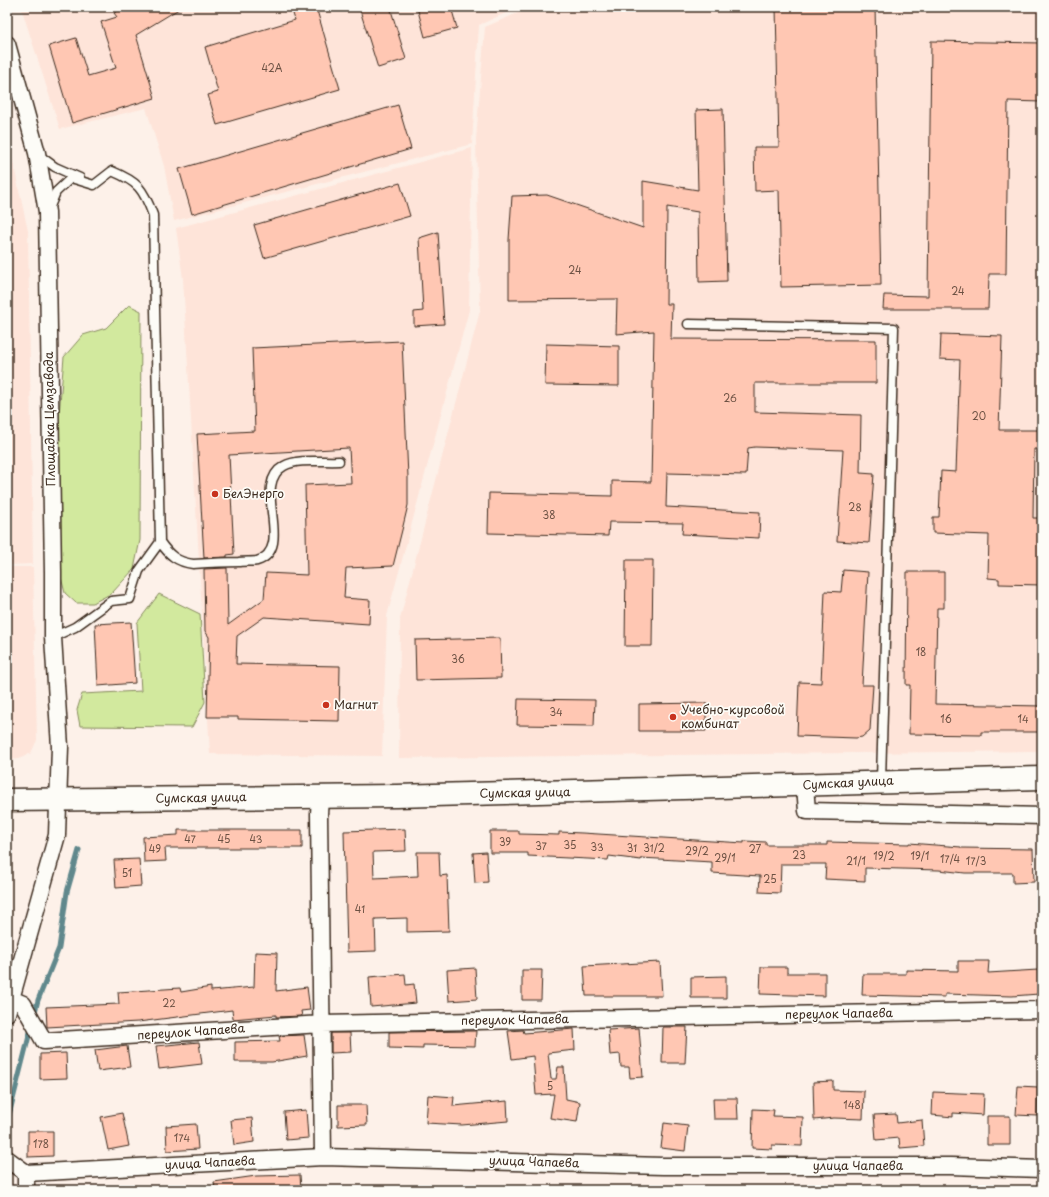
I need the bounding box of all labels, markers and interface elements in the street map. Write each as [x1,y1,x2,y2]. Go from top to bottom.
house number: 42А [262,60,283,75]
house number: 24 [568,262,582,277]
house number: 24 [951,283,965,298]
street label: Площадка Цемзавода [39,351,59,486]
house number: 26 [723,390,737,405]
house number: 20 [972,408,986,423]
place label: БелЭнерго [223,484,284,502]
marker: БелЭнерго [210,489,220,499]
house number: 28 [848,499,862,514]
house number: 38 [543,507,555,522]
house number: 18 [916,644,926,659]
house number: 36 [451,651,465,666]
place label: Магнит [334,695,379,713]
marker: Магнит [321,700,331,710]
place label: Учебно-курсовой комбинат [681,700,785,732]
house number: 34 [549,704,563,719]
house number: 16 [940,711,952,726]
house number: 14 [1017,711,1029,726]
marker: Учебно-курсовой комбинат [668,712,678,722]
street label: Сумская улица [802,771,894,793]
street label: Сумская улица [479,782,571,802]
street label: Сумская улица [155,787,247,807]
house number: 47 [184,831,197,846]
house number: 45 [218,831,230,846]
house number: 43 [250,831,263,846]
house number: 39 [499,834,511,849]
house number: 35 [564,837,576,852]
house number: 37 [535,838,548,853]
house number: 33 [590,839,604,854]
house number: 31 [627,840,637,855]
house number: 31/2 [643,840,665,855]
house number: 49 [149,841,161,856]
house number: 27 [749,841,762,856]
house number: 29/2 [685,843,709,858]
house number: 23 [792,847,806,862]
house number: 19/2 [873,848,895,863]
house number: 19/1 [911,848,929,863]
house number: 29/1 [714,850,736,865]
house number: 17/4 [940,851,961,866]
house number: 21/1 [846,853,866,868]
house number: 17/3 [966,853,986,868]
house number: 51 [122,865,132,880]
house number: 25 [763,871,777,886]
house number: 41 [355,901,365,916]
house number: 22 [162,995,176,1010]
street label: переулок Чапаева [785,1003,894,1023]
street label: переулок Чапаева [461,1009,570,1029]
street label: переулок Чапаева [136,1018,246,1044]
house number: 5 [547,1078,553,1093]
house number: 148 [843,1097,861,1112]
house number: 174 [174,1130,191,1145]
house number: 178 [33,1136,49,1151]
street label: улица Чапаева [488,1150,580,1172]
street label: улица Чапаева [164,1151,256,1173]
street label: улица Чапаева [813,1156,904,1174]

